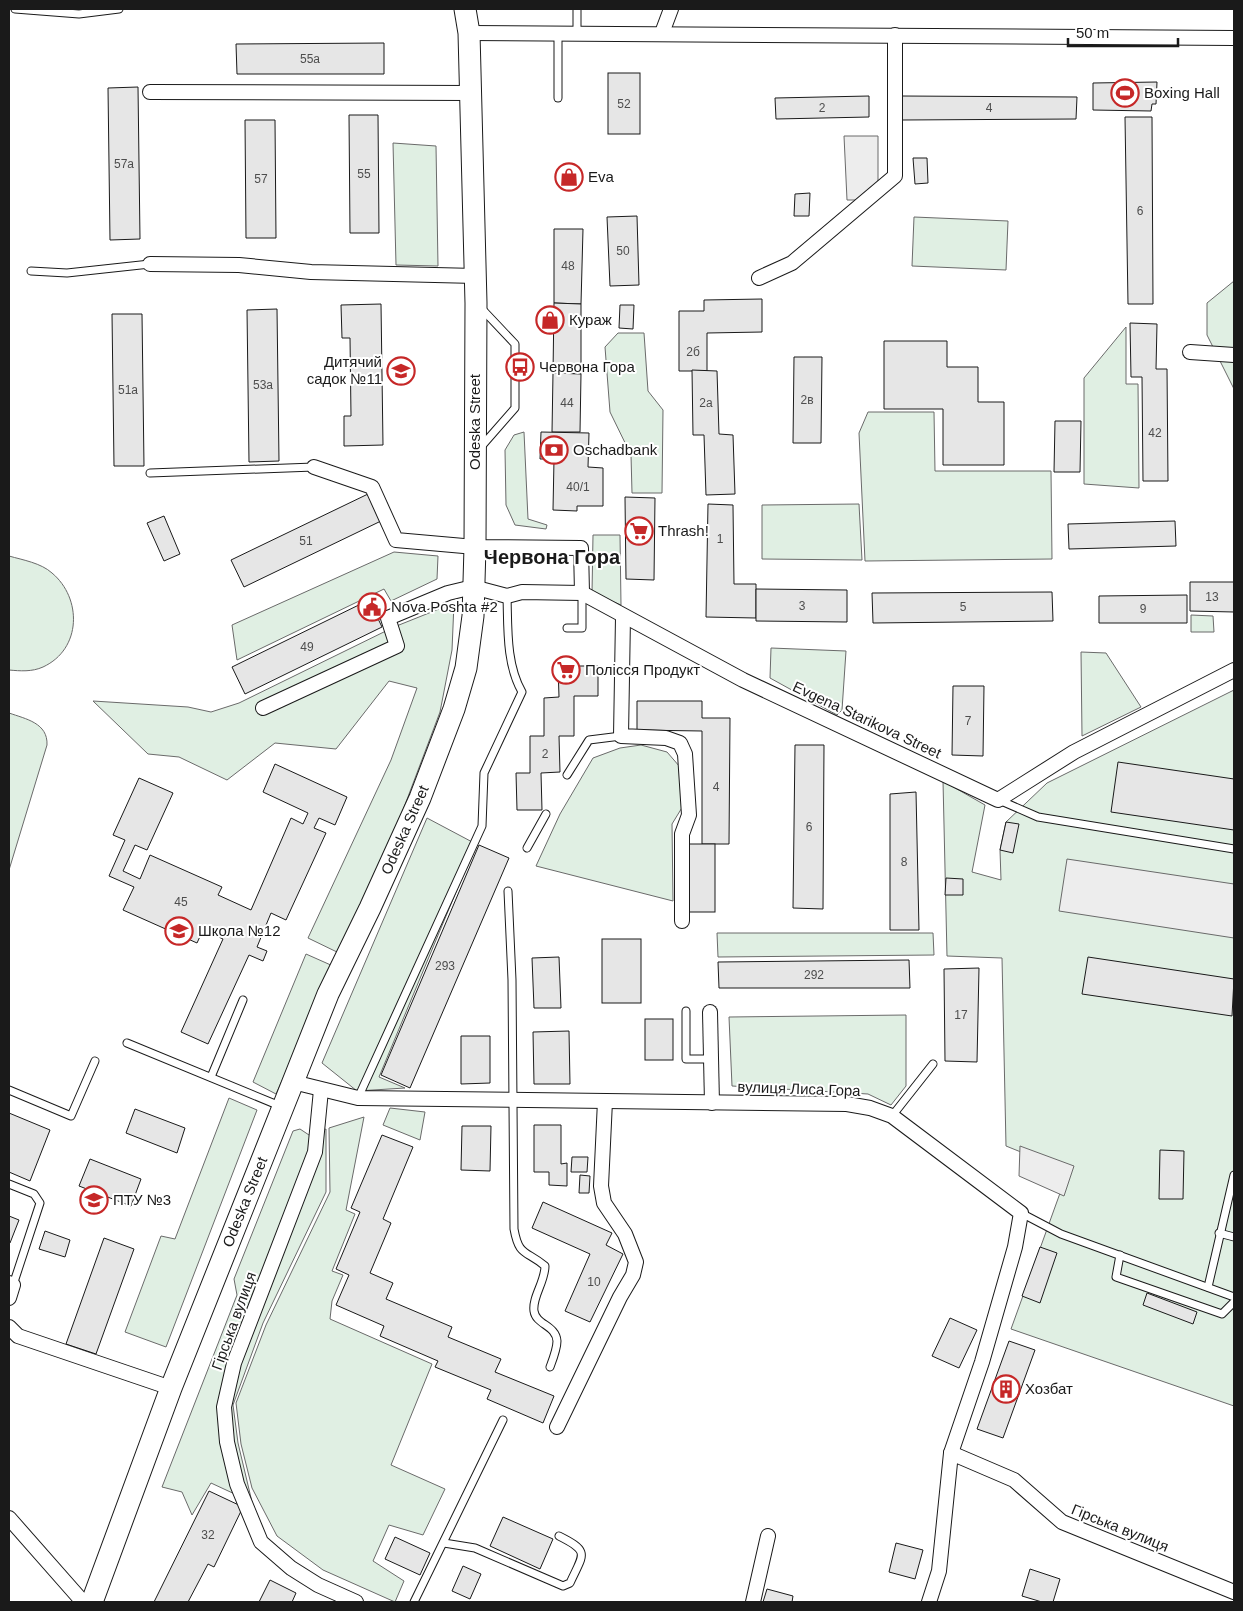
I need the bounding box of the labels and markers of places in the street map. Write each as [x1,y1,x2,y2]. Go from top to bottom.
sports icon: Boxing Hall [1110,78,1140,108]
place label: Boxing Hall [1144,84,1220,101]
shop icon: Eva [554,162,584,192]
place label: Eva [588,168,615,185]
shop icon: Кураж [535,305,565,335]
place label: Кураж [569,311,612,328]
bus stop icon: Червона Гора [505,352,535,382]
place label: Дитячий садок №11 [307,353,382,387]
school or university icon: Дитячий садок №11 [386,356,416,386]
place label: Червона Гора [539,358,635,375]
bank icon: Oschadbank [539,435,569,465]
place label: Oschadbank [573,441,658,458]
supermarket icon: Thrash! [624,516,654,546]
place label: Thrash! [658,522,709,539]
public building icon: Nova Poshta #2 [357,592,387,622]
place label: Nova Poshta #2 [391,598,498,615]
supermarket icon: Полісся Продукт [551,655,581,685]
place label: Полісся Продукт [585,661,700,678]
school or university icon: Школа №12 [164,916,194,946]
place label: Школа №12 [198,922,281,939]
school or university icon: ПТУ №3 [79,1185,109,1215]
place label: ПТУ №3 [113,1191,171,1208]
building icon: Хозбат [991,1374,1021,1404]
place label: Хозбат [1025,1380,1073,1397]

